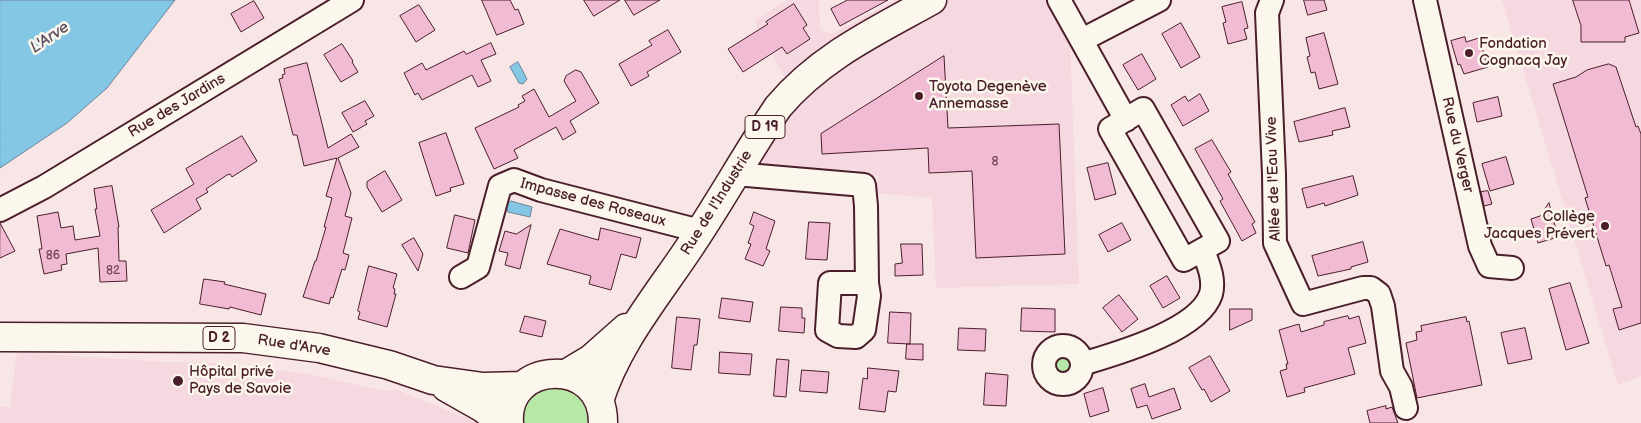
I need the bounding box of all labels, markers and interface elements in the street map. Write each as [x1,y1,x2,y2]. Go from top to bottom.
water label: L'Arve [27,18,73,58]
place label: Fondation Cognacq Jay [1479,35,1567,70]
marker: Fondation Cognacq Jay [1463,47,1475,59]
street label: Rue des Jardins [125,70,229,142]
place label: Toyota Degenève Annemasse [929,78,1047,113]
marker: Toyota Degenève Annemasse [913,90,925,102]
street label: Rue du Verger [1437,95,1477,195]
road number: D 19 [745,115,785,138]
street label: Allée de l'Eau Vive [1263,116,1285,242]
street label: Rue de l'Industrie [678,147,756,259]
house number: 8 [992,155,998,169]
street label: Impasse des Roseaux [518,175,668,231]
place label: Collège Jacques Prévert [1484,208,1595,243]
marker: Collège Jacques Prévert [1599,220,1611,232]
house number: 86 [46,249,60,263]
house number: 82 [106,264,120,278]
road number: D 2 [203,326,235,349]
street label: Rue d'Arve [256,331,332,361]
place label: Hôpital privé Pays de Savoie [189,363,291,398]
marker: Hôpital privé Pays de Savoie [171,374,185,388]

